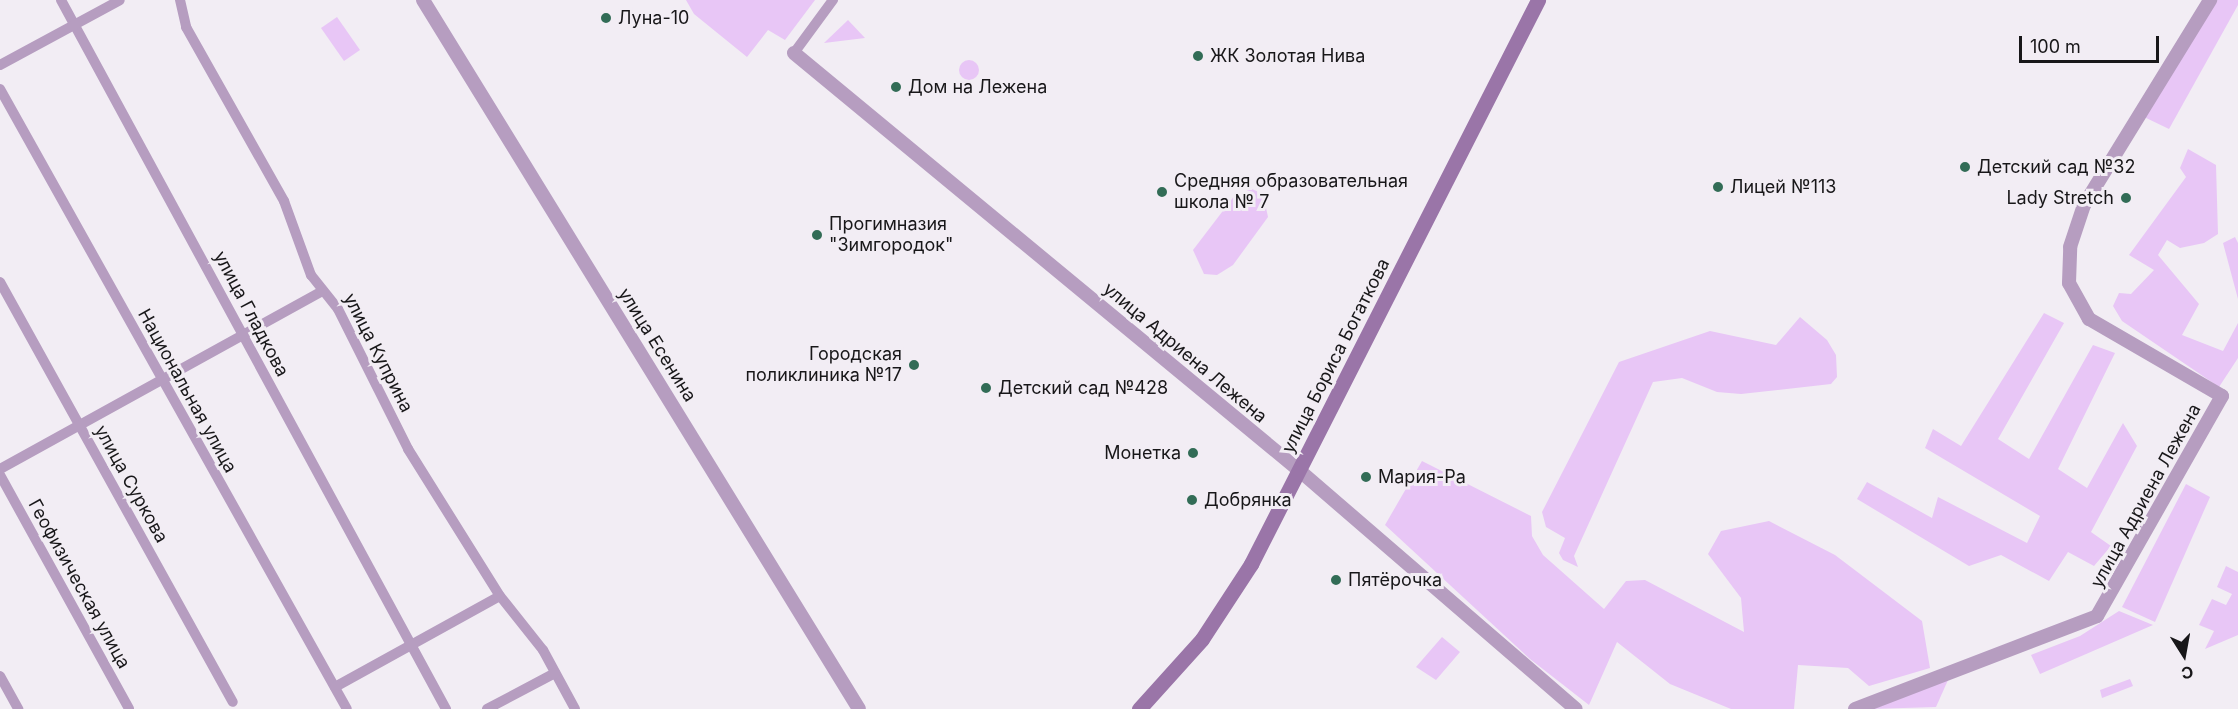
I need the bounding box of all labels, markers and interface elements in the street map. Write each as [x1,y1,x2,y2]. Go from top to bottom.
place label: Луна-10 [618,7,689,29]
marker: Луна-10 [599,11,613,25]
scale bar [2022,24,2162,62]
text: 100 m [2030,36,2081,57]
place label: ЖК Золотая Нива [1210,45,1365,67]
marker: ЖК Золотая Нива [1191,49,1205,63]
place label: Дом на Лежена [908,76,1047,98]
marker: Дом на Лежена [889,80,903,94]
place label: Детский сад №32 [1977,156,2135,178]
marker: Детский сад №32 [1958,160,1972,174]
place label: Средняя образовательная школа № 7 [1174,171,1408,213]
place label: Лицей №113 [1730,176,1836,198]
marker: Лицей №113 [1711,180,1725,194]
marker: Средняя образовательная школа № 7 [1155,185,1169,199]
place label: Lady Stretch [2006,187,2114,209]
marker: Lady Stretch [2119,191,2133,205]
place label: Прогимназия "Зимгородок" [829,214,953,256]
marker: Прогимназия "Зимгородок" [810,228,824,242]
street label: улица Гладкова [209,248,293,380]
street label: улица Бориса Богаткова [1277,255,1395,457]
street label: улица Адриена Лежена [1099,278,1271,428]
street label: улица Есенина [613,284,701,406]
street label: улица Куприна [339,290,417,416]
street label: Национальная улица [133,305,241,477]
place label: Городская поликлиника №17 [745,344,902,386]
marker: Городская поликлиника №17 [907,358,921,372]
place label: Детский сад №428 [998,377,1168,399]
marker: Детский сад №428 [979,381,993,395]
street label: улица Адриена Лежена [2086,400,2206,592]
street label: улица Суркова [90,422,172,546]
place label: Монетка [1104,442,1181,464]
marker: Монетка [1186,446,1200,460]
place label: Мария-Ра [1378,466,1466,488]
marker: Мария-Ра [1359,470,1373,484]
place label: Добрянка [1204,489,1292,511]
marker: Добрянка [1185,493,1199,507]
street label: Геофизическая улица [23,496,135,672]
place label: Пятёрочка [1348,569,1442,591]
marker: Пятёрочка [1329,573,1343,587]
north arrow [2154,625,2214,685]
text: С [2180,662,2195,684]

